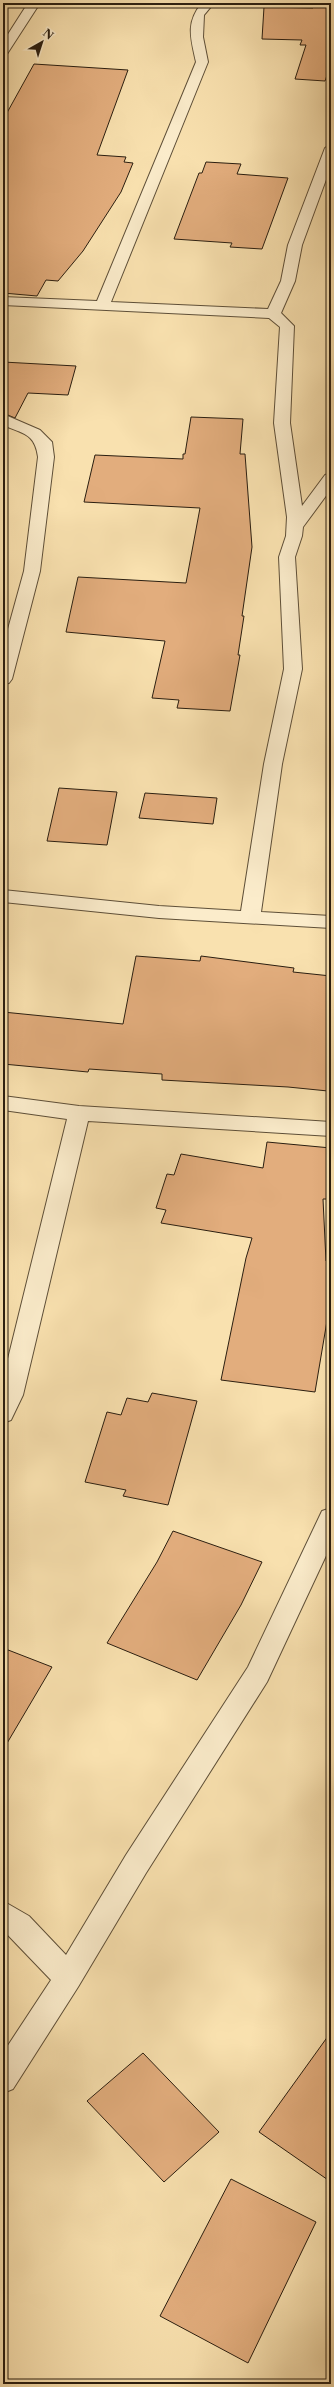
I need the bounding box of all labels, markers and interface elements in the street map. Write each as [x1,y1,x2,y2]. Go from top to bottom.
north arrow [22,22,62,62]
text: N [40,26,57,43]

